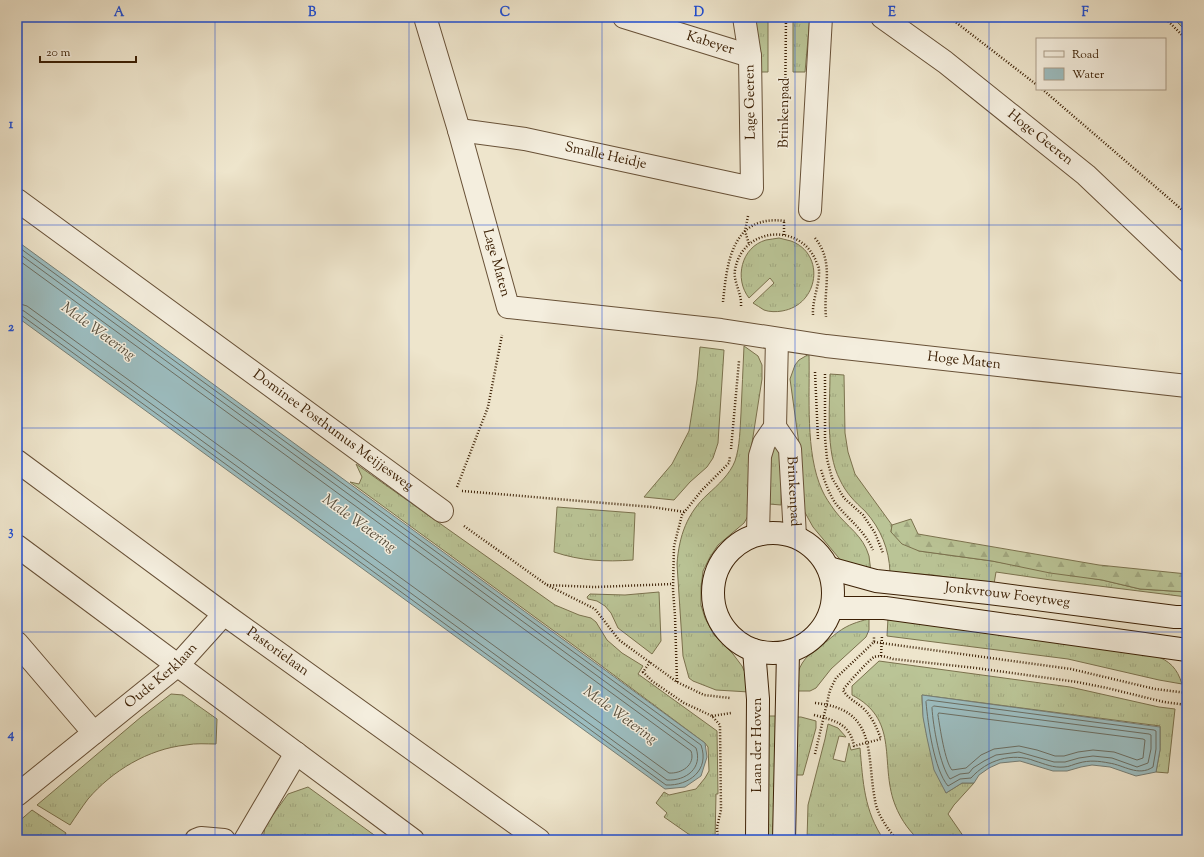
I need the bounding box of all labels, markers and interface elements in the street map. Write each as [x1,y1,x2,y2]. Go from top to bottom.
text: A [114,4,125,22]
text: B [308,4,317,22]
text: C [500,4,510,22]
text: D [694,4,704,22]
text: E [888,4,896,22]
text: F [1081,4,1089,22]
street label: Kabeyer [684,27,737,61]
scale bar [40,38,136,64]
legend [1036,38,1166,90]
text: 20 m [46,44,71,62]
text: Road [1072,46,1099,64]
street label: Lage Geeren [740,64,762,140]
text: Water [1072,66,1105,84]
street label: Brinkenpad [774,78,796,148]
street label: Hoge Geeren [1003,105,1077,171]
text: 1 [9,116,14,134]
street label: Smalle Heidje [563,138,648,175]
street label: Lage Maten [477,227,515,299]
water label: Male Wetering [56,298,140,367]
text: 2 [8,319,15,337]
street label: Hoge Maten [926,347,1002,375]
street label: Dominee Posthumus Meijjesweg [248,365,417,496]
street label: Brinkenpad [780,456,804,527]
water label: Male Wetering [317,490,401,559]
text: 3 [8,523,14,541]
street label: Jonkvrouw Foeytweg [943,578,1071,613]
street label: Pastorielaan [242,623,313,682]
street label: Oude Kerklaan [121,639,203,714]
water label: Male Wetering [578,682,662,751]
street label: Laan der Hoven [748,697,768,793]
text: 4 [7,726,15,744]

